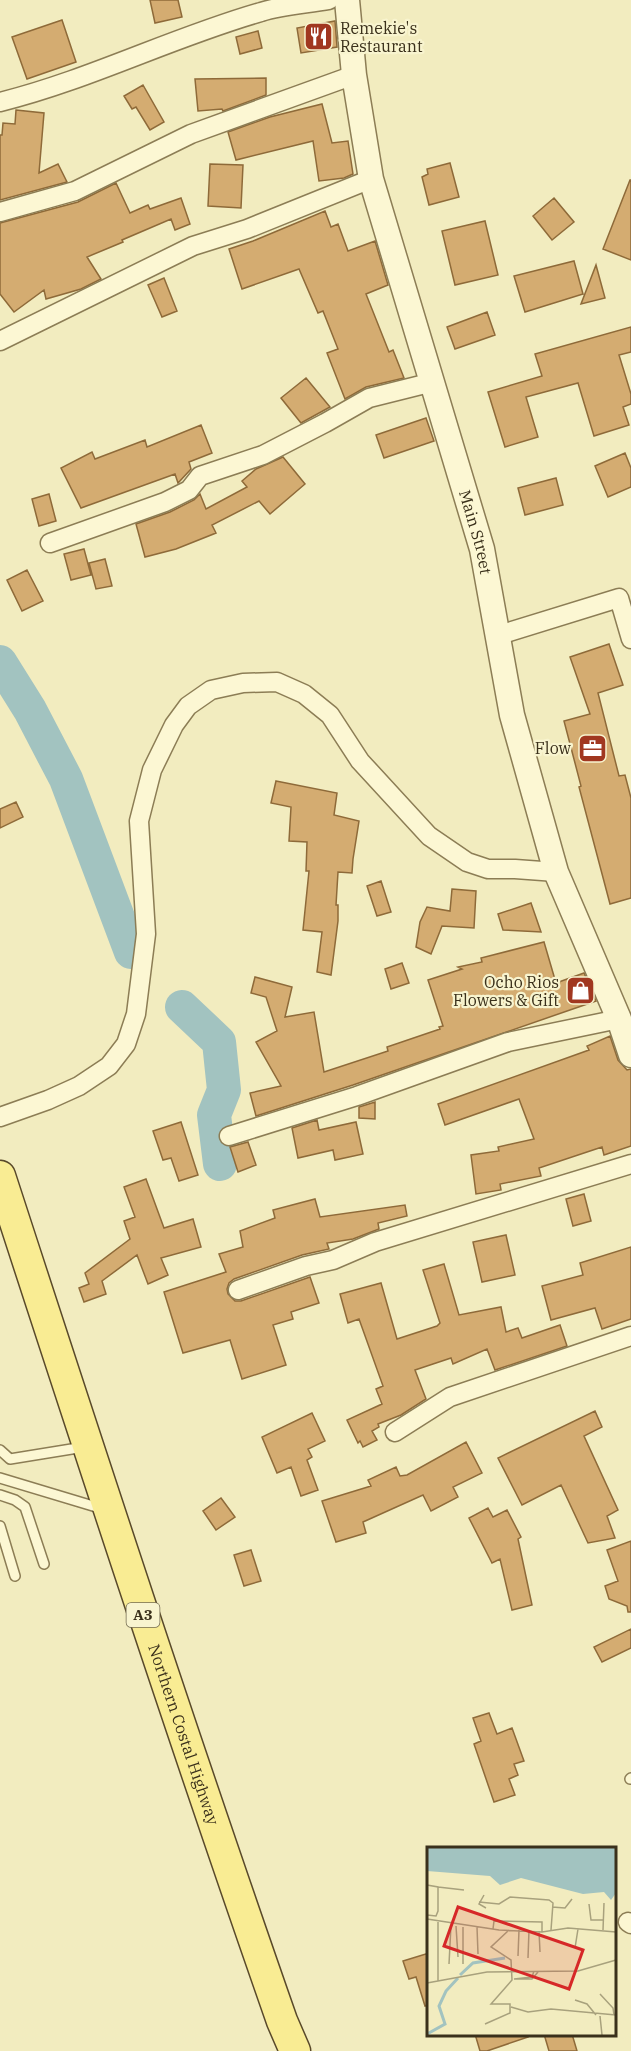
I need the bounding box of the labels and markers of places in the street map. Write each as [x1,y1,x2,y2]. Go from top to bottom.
place label: Remekie's Restaurant [340,18,423,56]
restaurant icon: Remekie's Restaurant [303,21,335,53]
office icon: Flow [576,732,608,764]
place label: Flow [535,738,572,758]
place label: Ocho Rios Flowers & Gift [453,972,559,1010]
shop icon: Ocho Rios Flowers & Gift [564,975,596,1007]

